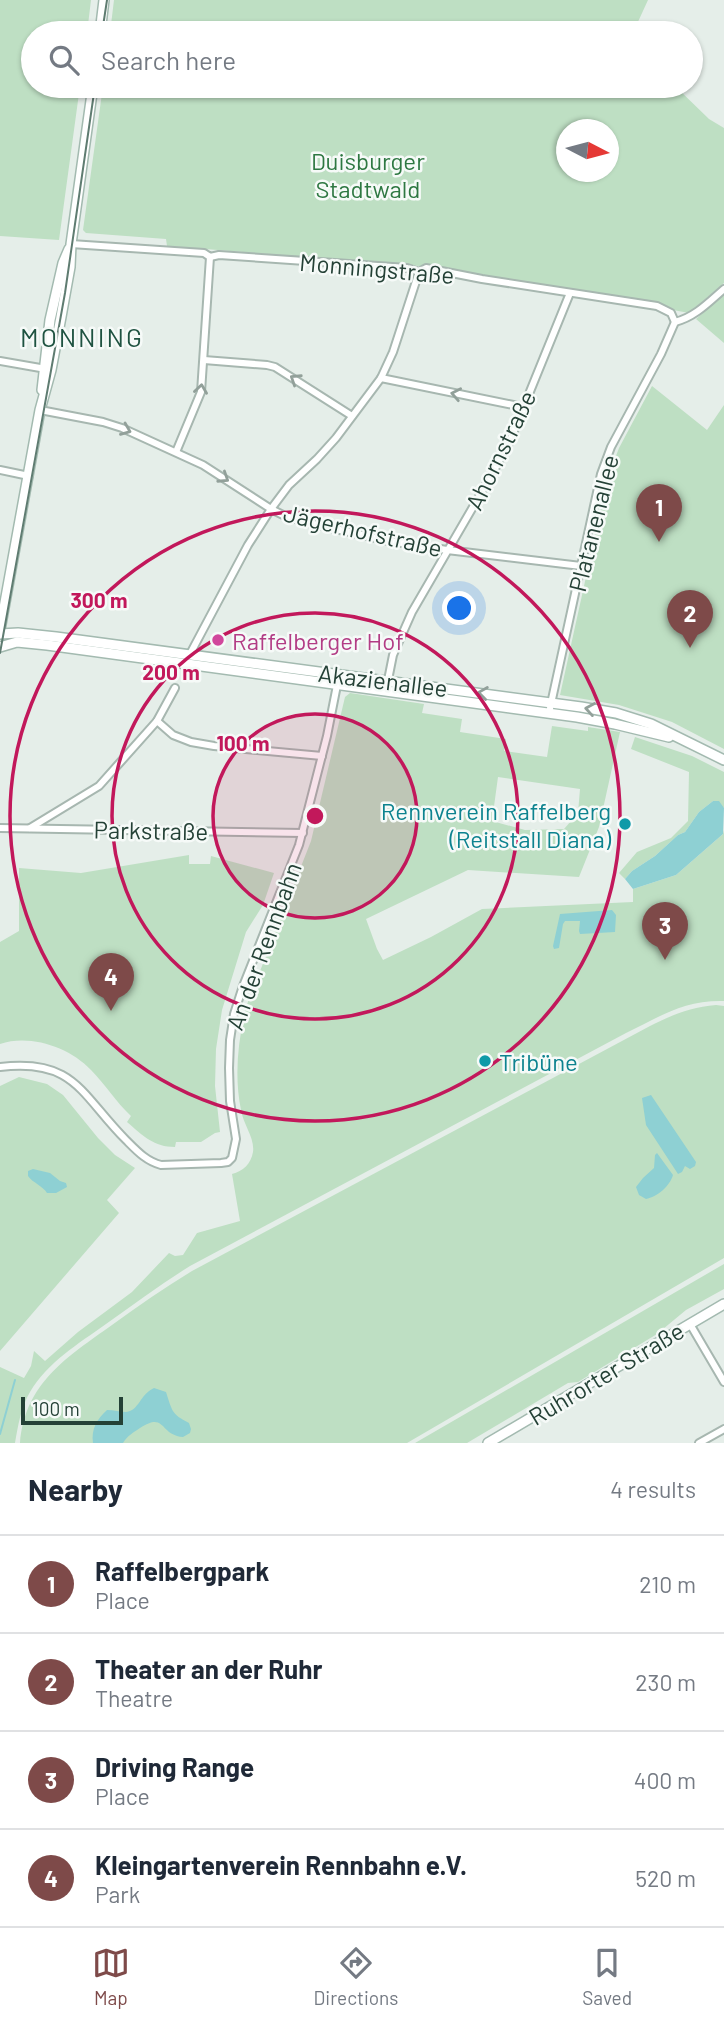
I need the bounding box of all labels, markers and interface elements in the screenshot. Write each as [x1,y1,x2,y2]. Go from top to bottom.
search box [21,21,703,98]
icon: search [45,41,83,79]
text: Search here [101,44,236,75]
north arrow [556,119,619,182]
park label: Duisburger Stadtwald [311,146,425,203]
street label: Monningstraße [298,247,456,289]
district label: MONNING [20,321,144,352]
one-way arrow [289,374,302,387]
one-way arrow [193,383,208,395]
street label: Ahornstraße [459,385,541,515]
one-way arrow [450,387,462,402]
one-way arrow [119,422,131,436]
street label: Platanenallee [562,451,624,595]
one-way arrow [217,470,230,483]
pin: 1 [636,484,682,542]
street label: Jägerhofstraße [281,498,445,562]
text: 300 m [70,587,128,612]
pin: 2 [667,590,713,648]
your location [442,591,476,625]
place label: Raffelberger Hof [232,626,404,655]
marker: Raffelberger Hof [210,632,226,648]
street label: Akazienallee [317,658,449,702]
text: 200 m [142,659,200,684]
one-way arrow [477,686,489,701]
one-way arrow [584,702,596,717]
text: 100 m [216,730,270,755]
place label: Rennverein Raffelberg (Reitstall Diana) [381,796,612,853]
centre of rings [303,804,327,828]
street label: Parkstraße [94,815,208,845]
marker: Rennverein Raffelberg (Reitstall Diana) [617,816,633,832]
street label: An der Rennbahn [219,858,307,1034]
pin: 3 [642,902,688,960]
pin: 4 [88,953,134,1011]
place label: Tribüne [499,1047,578,1076]
marker: Tribüne [477,1053,493,1069]
street label: Ruhrorter Straße [523,1315,689,1431]
scale bar [21,1394,122,1426]
text: 100 m [32,1397,80,1420]
text: Nearby [28,1471,123,1507]
text: 4 results [610,1475,696,1503]
text: Raffelbergpark [95,1555,269,1586]
text: 1 [47,1570,55,1598]
text: 210 m [639,1570,696,1598]
text: Place [95,1586,150,1614]
text: Theater an der Ruhr [95,1653,322,1684]
text: 2 [45,1668,57,1696]
text: 230 m [635,1668,696,1696]
text: Theatre [95,1684,173,1712]
text: Driving Range [95,1751,254,1782]
text: 3 [45,1766,57,1794]
text: 400 m [634,1766,696,1794]
text: Place [95,1782,150,1810]
text: Kleingartenverein Rennbahn e.V. [95,1849,467,1880]
text: 4 [44,1864,58,1892]
text: 520 m [635,1864,696,1892]
text: Park [95,1880,140,1908]
tab: Map [92,1944,130,2009]
tab: Directions [314,1944,399,2009]
tab: Saved [582,1944,632,2009]

